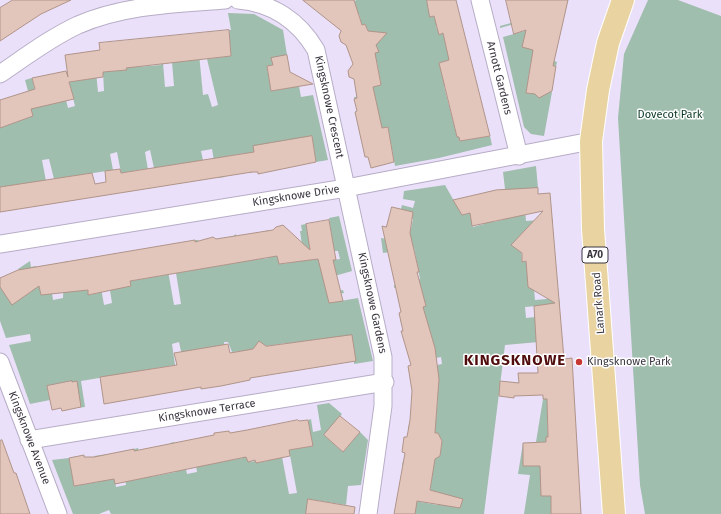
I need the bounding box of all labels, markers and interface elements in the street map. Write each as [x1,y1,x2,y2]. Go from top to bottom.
street label: Arnott Gardens [483,40,515,116]
street label: Kingsknowe Crescent [312,54,346,160]
park label: Dovecot Park [638,108,702,122]
street label: Kingsknowe Drive [252,183,340,209]
road number: A70 [582,247,608,263]
street label: Kingsknowe Gardens [355,251,389,355]
street label: Lanark Road [590,272,608,334]
district label: KINGSKNOWE [464,352,566,370]
place label: Kingsknowe Park [587,355,671,369]
marker: Kingsknowe Park [574,357,584,367]
street label: Kingsknowe Avenue [5,390,53,486]
street label: Kingsknowe Terrace [157,397,257,425]

